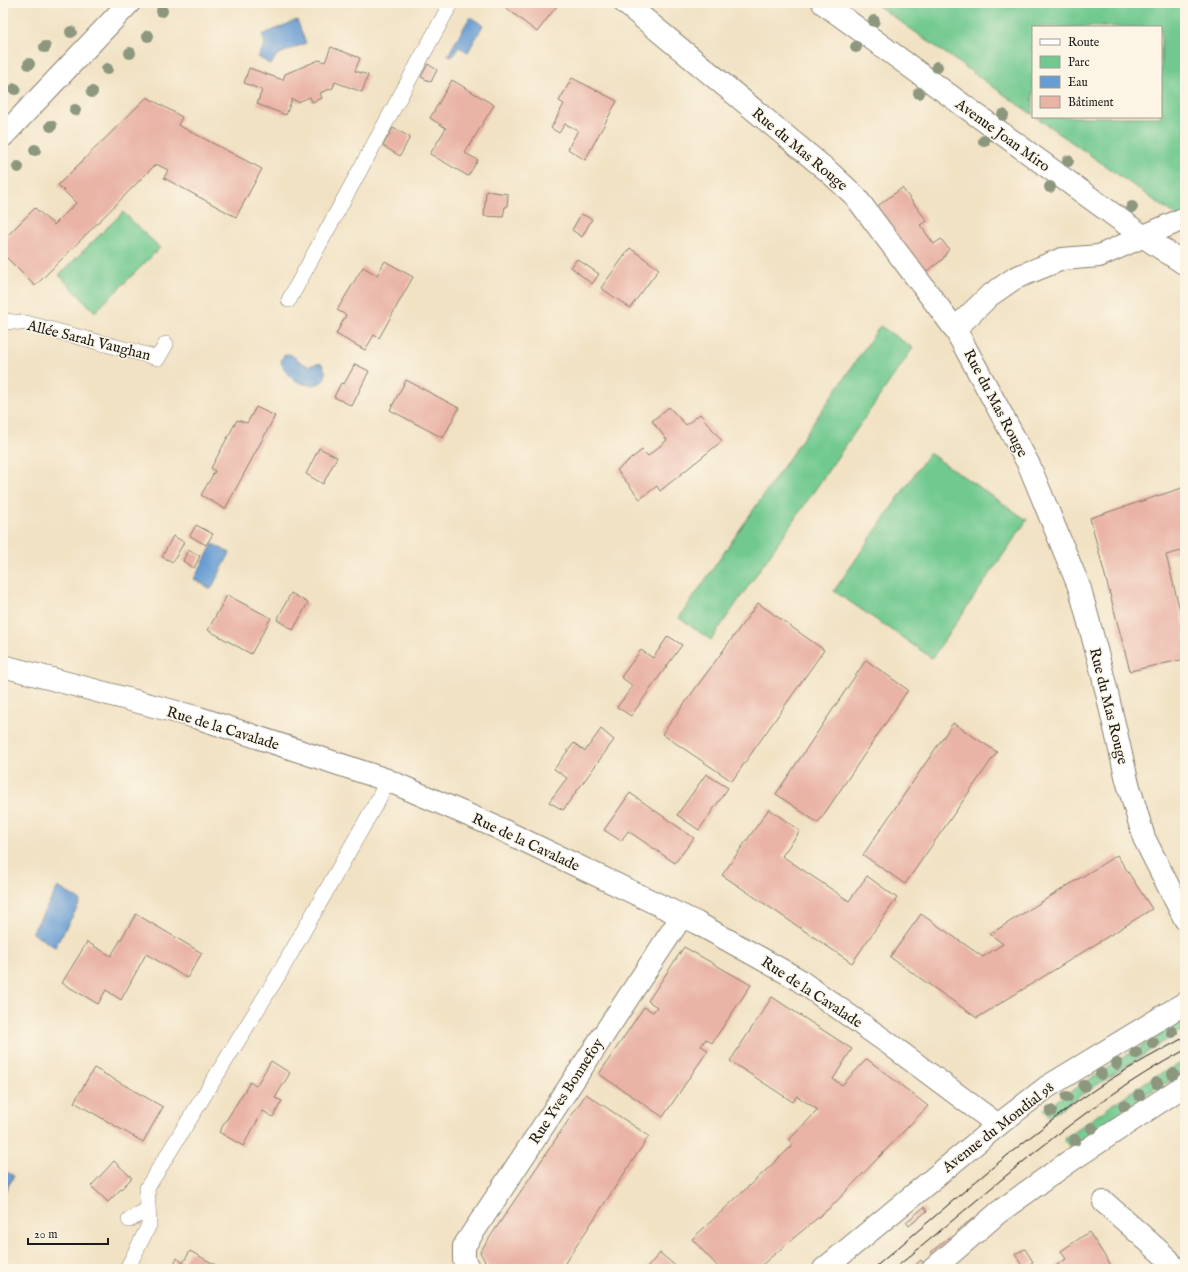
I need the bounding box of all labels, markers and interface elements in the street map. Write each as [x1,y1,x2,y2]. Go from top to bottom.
legend [1032,26,1162,118]
text: Route [1068,35,1100,50]
text: Parc [1068,55,1090,70]
text: Eau [1068,75,1088,90]
street label: Avenue Joan Miro [951,94,1054,176]
text: Bâtiment [1068,95,1114,110]
street label: Rue du Mas Rouge [748,104,852,195]
street label: Allée Sarah Vaughan [24,316,153,365]
street label: Rue du Mas Rouge [959,346,1032,461]
street label: Rue du Mas Rouge [1085,646,1132,767]
street label: Rue de la Cavalade [164,702,282,755]
street label: Rue de la Cavalade [469,809,583,876]
street label: Rue de la Cavalade [758,953,866,1032]
street label: Rue Yves Bonnefoy [525,1034,608,1148]
street label: Avenue du Mondial 98 [938,1078,1058,1177]
scale bar [28,1220,108,1246]
text: 20 m [34,1227,57,1242]

